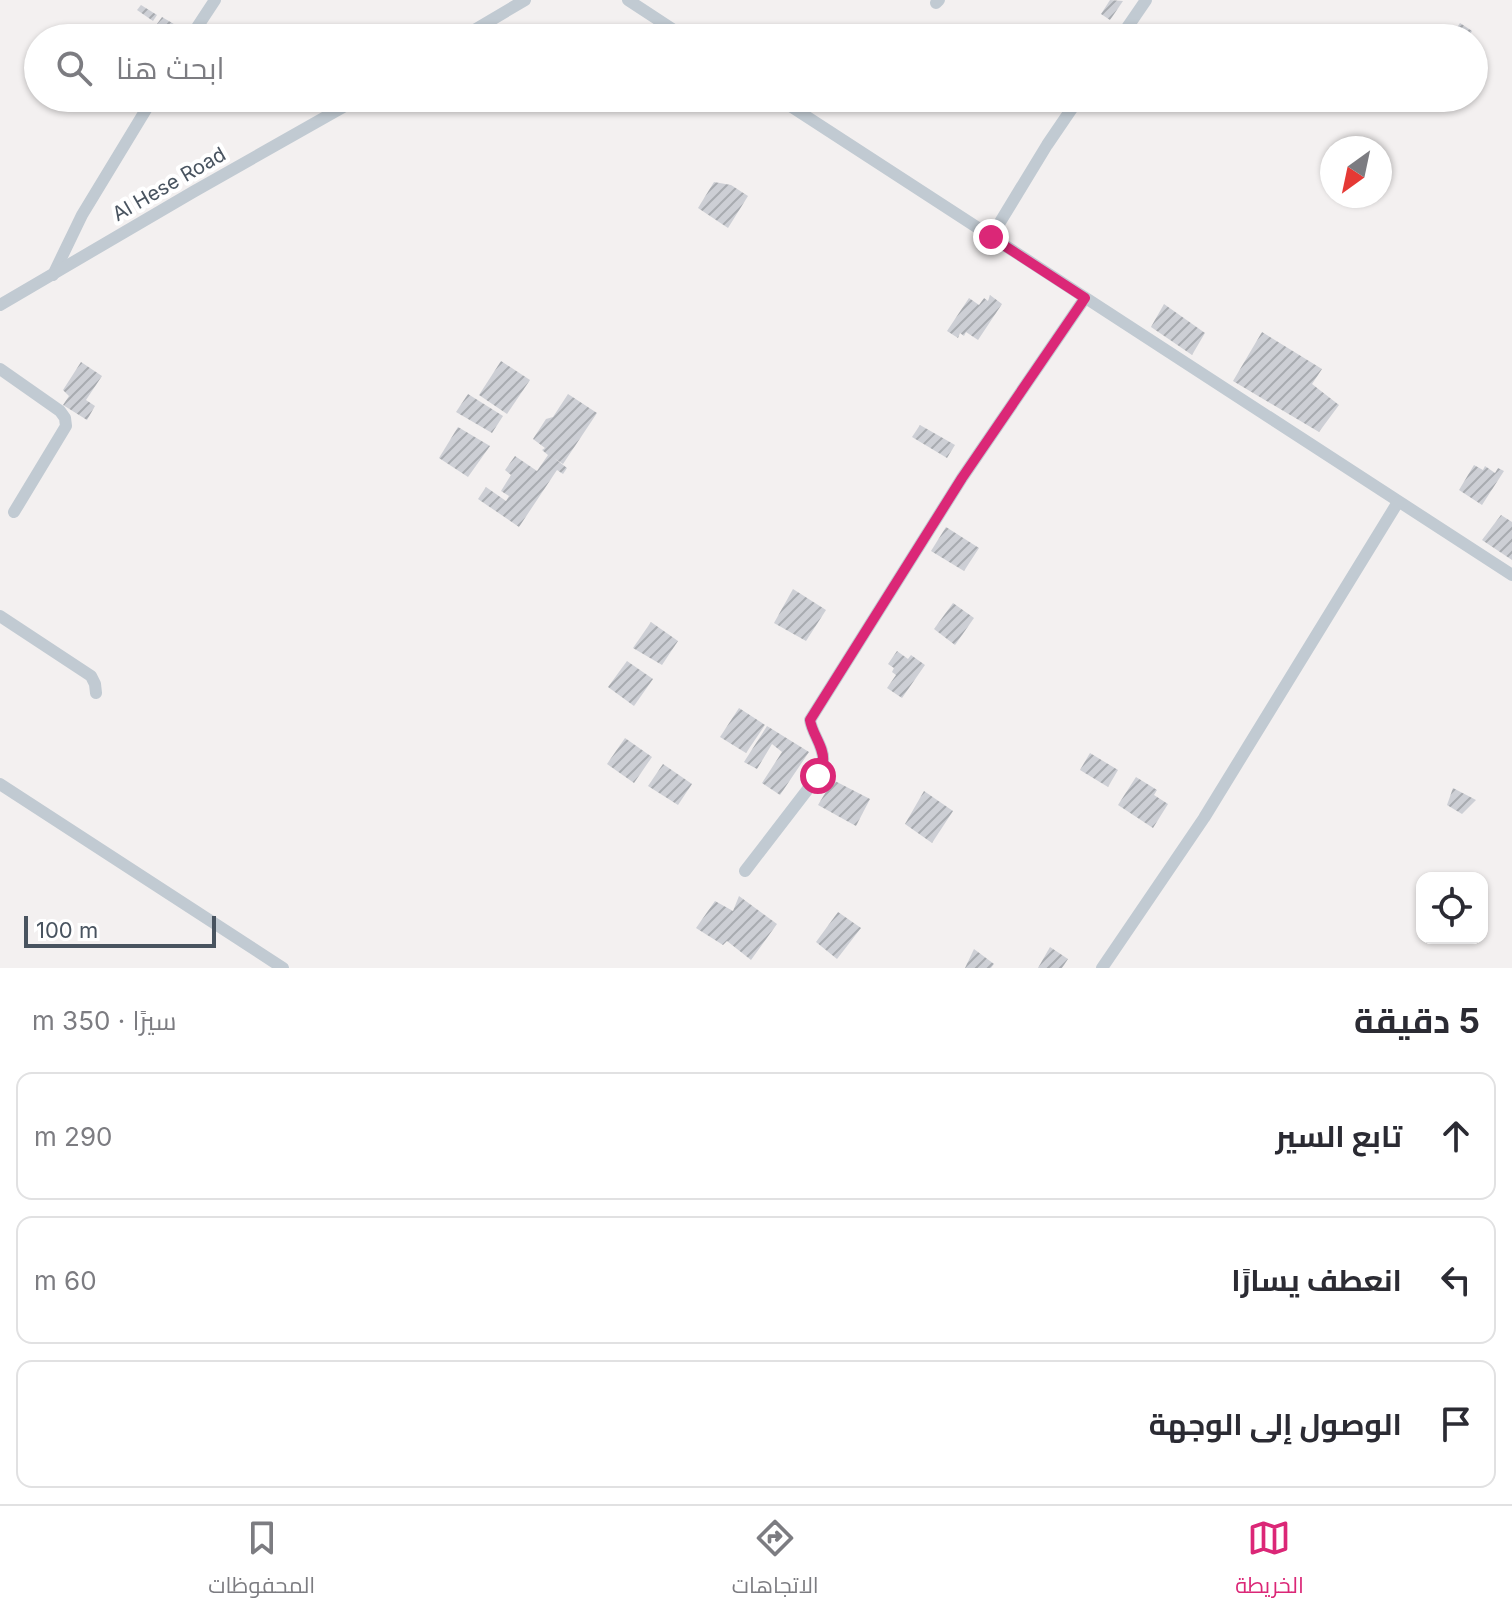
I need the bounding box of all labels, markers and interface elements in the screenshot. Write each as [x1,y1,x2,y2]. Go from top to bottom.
search box [24,24,1488,112]
icon: search [52,46,96,90]
text: ابحث هنا [116,50,225,86]
north arrow [1320,136,1392,208]
street label: Al Hese Road [108,142,230,226]
route end [973,219,1009,255]
route start [800,758,836,794]
map controls [1416,872,1488,944]
button: locate [1416,872,1488,944]
scale bar [24,912,216,948]
text: 100 m [36,917,98,943]
text: 5 دقيقة [1354,1000,1480,1041]
text: سيرًا · 350 m [32,1005,176,1036]
icon: ahead [1434,1114,1478,1158]
text: تابع السير [1276,1118,1402,1154]
text: 290 m [34,1121,112,1152]
icon: left [1434,1258,1478,1302]
text: انعطف يسارًا [1231,1262,1402,1298]
text: 60 m [34,1265,97,1296]
icon: arrive [1434,1402,1478,1446]
text: الوصول إلى الوجهة [1149,1406,1402,1442]
tab: المحفوظات [208,1516,315,1606]
tab: الاتجاهات [732,1516,819,1606]
tab: الخريطة [1235,1516,1304,1606]

